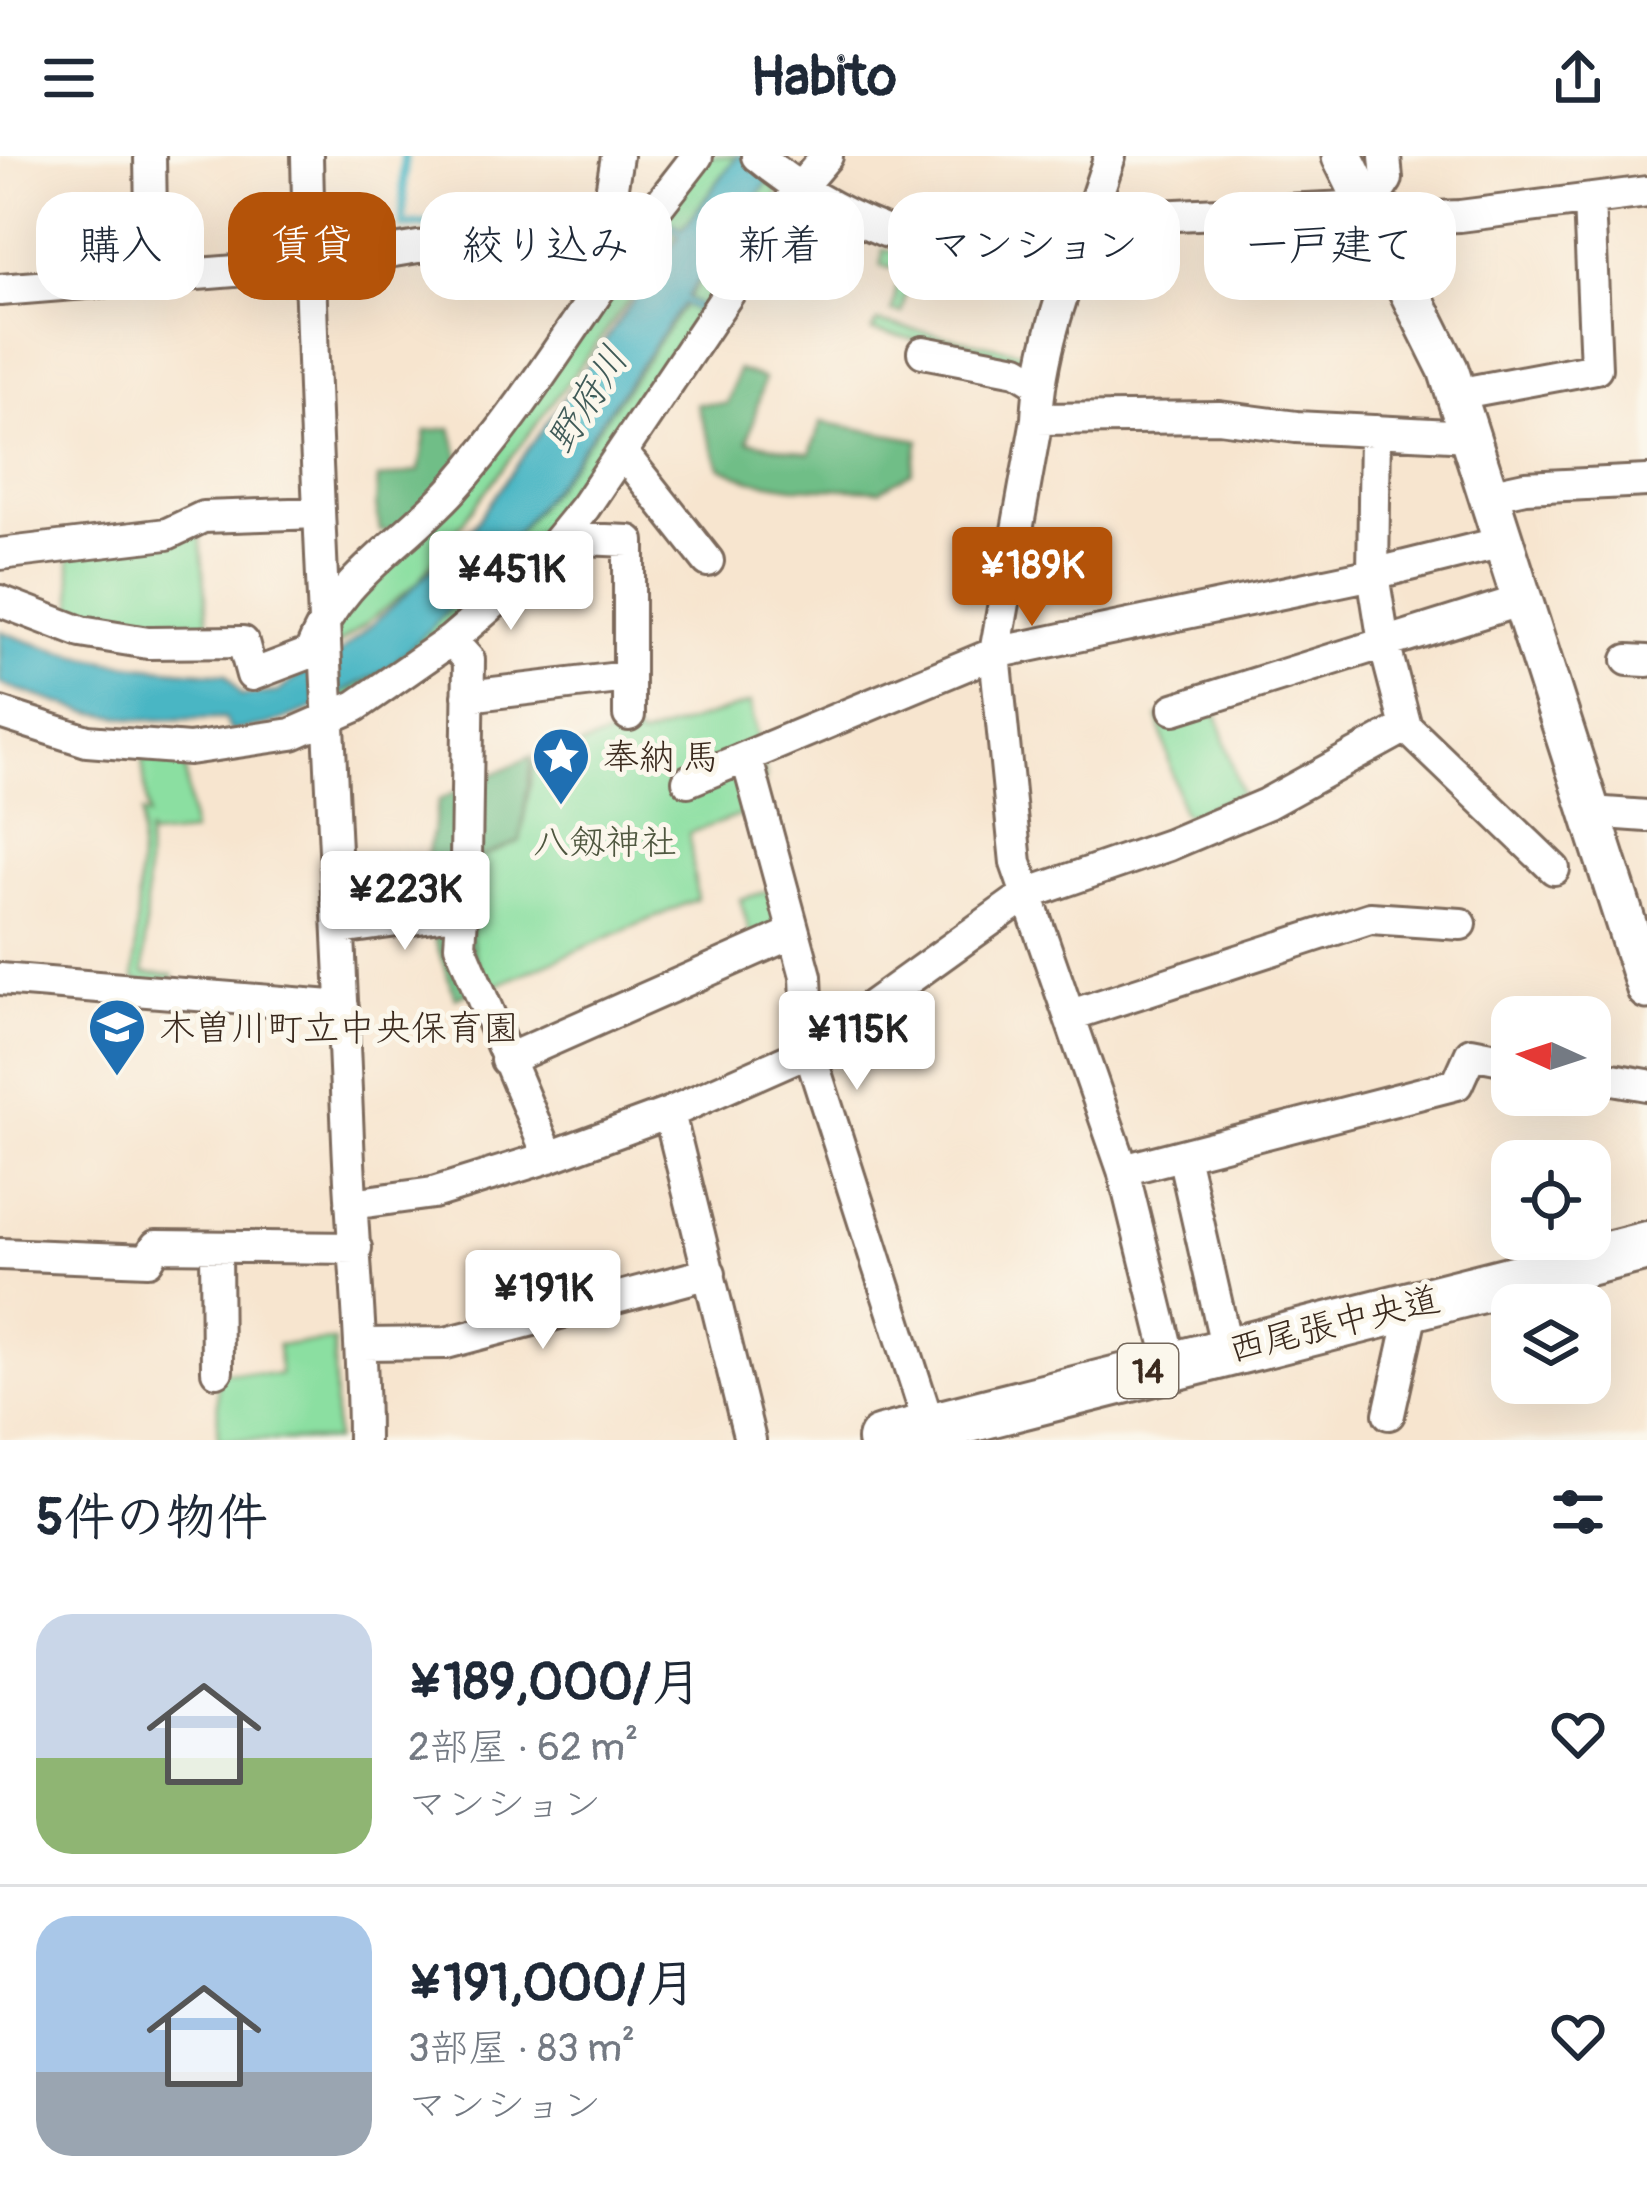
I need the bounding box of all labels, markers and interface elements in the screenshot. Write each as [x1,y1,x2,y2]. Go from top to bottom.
text: Habito [750,44,897,112]
icon: menu [36,45,102,111]
icon: share [1545,45,1611,111]
chip: 購入 [36,192,204,300]
chip: 賃貸 [228,192,396,300]
chip: 絞り込み [420,192,672,300]
chip: 新着 [696,192,864,300]
chip: マンション [888,192,1180,300]
chip: 一戸建て [1204,192,1456,300]
water label: 野府川 [535,337,639,462]
pin: ¥189K [948,527,1116,629]
pin: ¥451K [427,531,595,633]
text: ¥189K [979,541,1085,590]
text: ¥451K [456,545,566,594]
place icon: 奉納 馬 [530,725,592,807]
place label: 奉納 馬 [603,735,719,780]
park label: 八剱神社 [533,820,677,865]
pin: ¥223K [321,851,489,953]
text: ¥223K [348,865,462,914]
pin: ¥115K [773,991,941,1093]
school or university icon: 木曽川町立中央保育園 [86,996,148,1078]
north arrow [1491,996,1611,1116]
map controls [1491,996,1611,1404]
text: ¥115K [806,1005,908,1054]
place label: 木曽川町立中央保育園 [159,1006,519,1051]
button: locate [1491,1140,1611,1260]
pin: ¥191K [459,1250,627,1352]
text: ¥191K [492,1264,594,1313]
street label: 西尾張中央道 [1224,1276,1445,1372]
button: layers [1491,1284,1611,1404]
road number: 14 [1118,1344,1178,1398]
icon: filters [1545,1479,1611,1545]
text: 5件の物件 [36,1486,268,1550]
text: ¥189,000/月 [408,1651,702,1715]
icon: home [132,1662,276,1806]
icon: heart [1545,1701,1611,1767]
text: 2部屋 · 62 m² [408,1723,638,1772]
text: マンション [408,1780,601,1829]
text: ¥191,000/月 [408,1952,696,2016]
icon: home [132,1964,276,2108]
icon: heart [1545,2003,1611,2069]
text: 3部屋 · 83 m² [408,2024,635,2073]
text: マンション [408,2081,601,2130]

